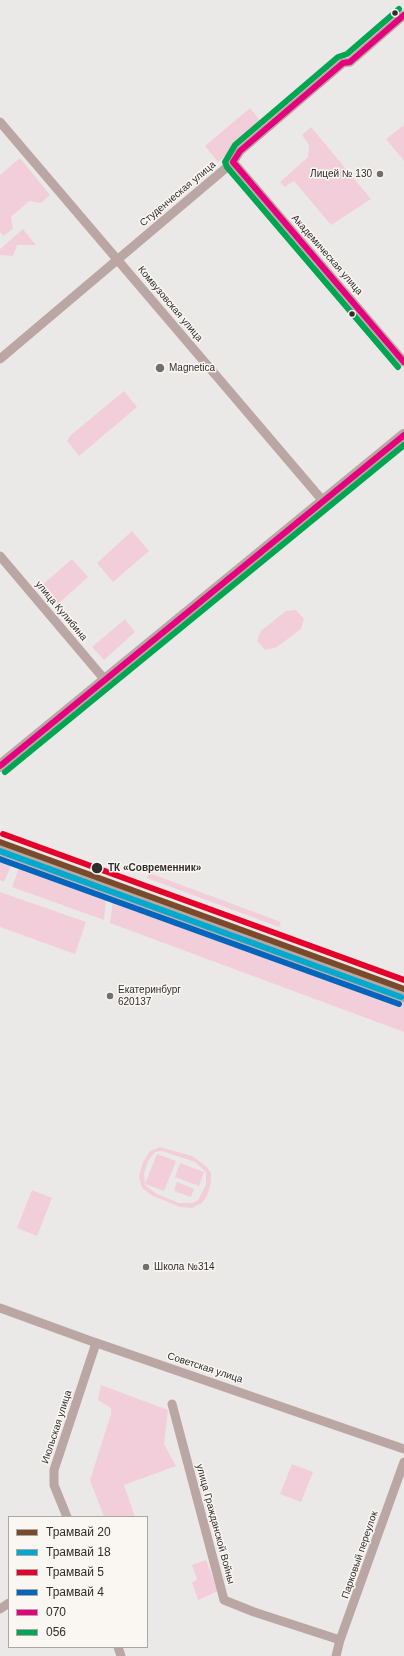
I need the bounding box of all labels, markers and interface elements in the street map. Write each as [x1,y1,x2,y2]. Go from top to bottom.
unlabelled marker [390,8,400,18]
street label: Студенческая улица [138,159,218,229]
place label: Лицей № 130 [310,168,372,180]
marker: Лицей № 130 [375,169,385,179]
street label: Академическая улица [289,212,365,298]
street label: Комвузовская улица [135,264,205,344]
unlabelled marker [347,309,357,319]
marker: Magnetica [154,362,166,374]
place label: Magnetica [169,362,215,374]
street label: улица Кулибина [32,579,90,643]
marker: ТК «Современник» [90,861,104,875]
place label: ТК «Современник» [108,862,201,874]
place label: Екатеринбург 620137 [118,984,181,1008]
marker: Екатеринбург 620137 [105,991,115,1001]
place label: Школа №314 [154,1261,215,1273]
marker: Школа №314 [141,1262,151,1272]
street label: Советская улица [166,1350,244,1386]
street label: Июльская улица [39,1389,75,1465]
street label: улица Гражданской Войны [193,1463,237,1585]
street label: Парковый переулок [339,1510,381,1600]
legend [8,1516,148,1648]
text: Трамвай 20 [46,1525,111,1539]
text: Трамвай 18 [46,1545,111,1559]
text: Трамвай 5 [46,1565,104,1579]
text: Трамвай 4 [46,1585,104,1599]
text: 070 [46,1605,66,1619]
text: 056 [46,1625,66,1639]

